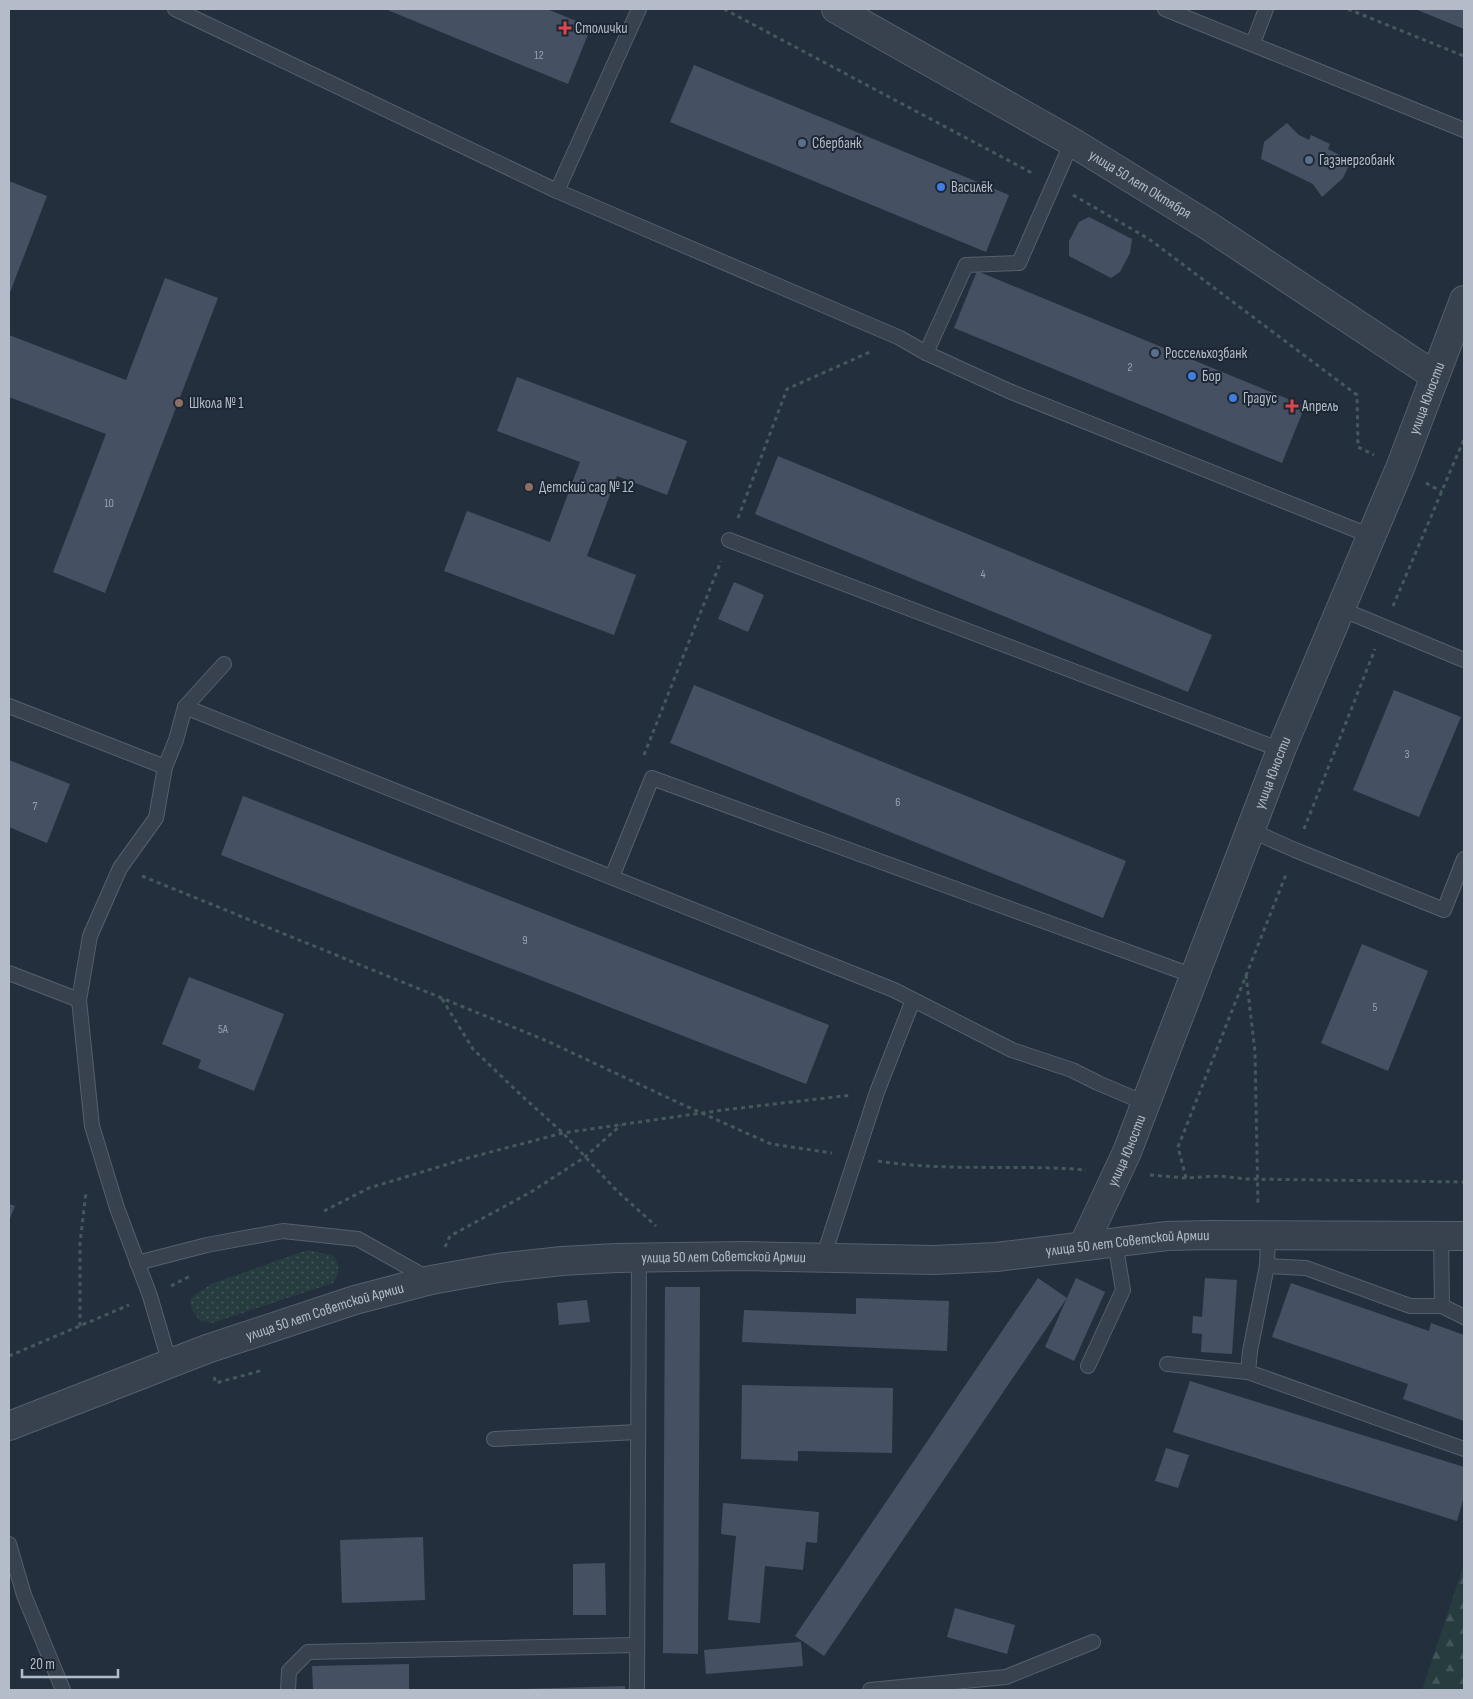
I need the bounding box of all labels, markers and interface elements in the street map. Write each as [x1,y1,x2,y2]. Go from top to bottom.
place label: Столички [575,19,628,38]
marker: Столички [559,22,571,34]
house number: 12 [534,48,544,63]
place label: Сбербанк [812,134,862,153]
marker: Сбербанк [796,137,808,149]
street label: улица 50 лет Октября [1085,146,1195,223]
place label: Газэнергобанк [1319,151,1395,170]
marker: Газэнергобанк [1303,154,1315,166]
place label: Василёк [951,178,993,197]
marker: Василёк [935,181,947,193]
place label: Россельхозбанк [1165,344,1248,363]
marker: Россельхозбанк [1149,347,1161,359]
house number: 2 [1128,360,1133,375]
street label: улица Юности [1405,360,1449,437]
place label: Бор [1202,367,1221,386]
marker: Бор [1186,370,1198,382]
place label: Градус [1243,389,1277,408]
marker: Градус [1227,392,1239,404]
place label: Школа № 1 [189,394,244,413]
marker: Школа № 1 [173,397,185,409]
place label: Апрель [1301,397,1339,416]
marker: Апрель [1286,400,1298,412]
place label: Детский сад № 12 [539,478,634,497]
marker: Детский сад № 12 [523,481,535,493]
house number: 10 [104,496,114,511]
house number: 4 [980,567,986,582]
street label: улица Юности [1250,734,1296,812]
house number: 3 [1404,747,1410,762]
house number: 6 [895,795,901,810]
house number: 7 [33,799,38,814]
house number: 9 [522,933,528,948]
house number: 5 [1373,1000,1378,1015]
house number: 5А [218,1022,229,1037]
street label: улица Юности [1103,1112,1150,1190]
street label: улица 50 лет Советской Армии [1045,1226,1210,1261]
street label: улица 50 лет Советской Армии [641,1247,806,1268]
street label: улица 50 лет Советской Армии [243,1279,406,1346]
scale bar [22,1646,119,1678]
text: 20 m [30,1655,55,1674]

